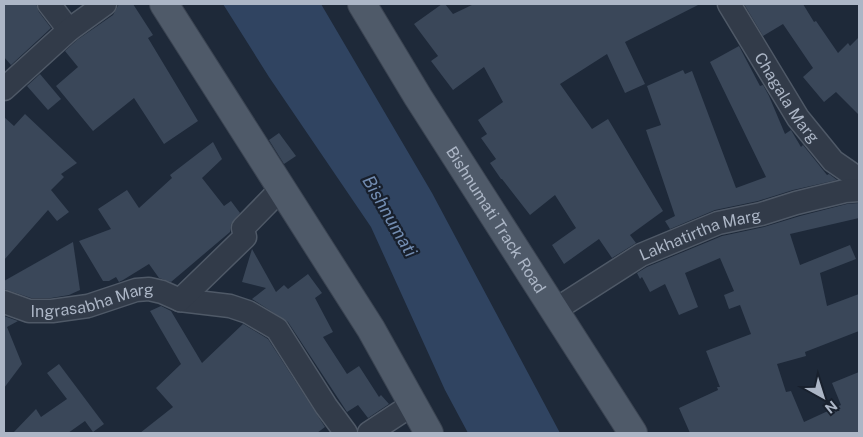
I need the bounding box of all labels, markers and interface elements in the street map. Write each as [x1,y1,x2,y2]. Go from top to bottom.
street label: Chagala Marg [751,49,824,146]
street label: Bishnumati Track Road [442,143,550,296]
water label: Bishnumati [358,172,422,261]
street label: Lakhatirtha Marg [636,205,763,264]
street label: Ingrasabha Marg [30,279,154,321]
north arrow [798,372,848,422]
text: N [822,397,840,417]

